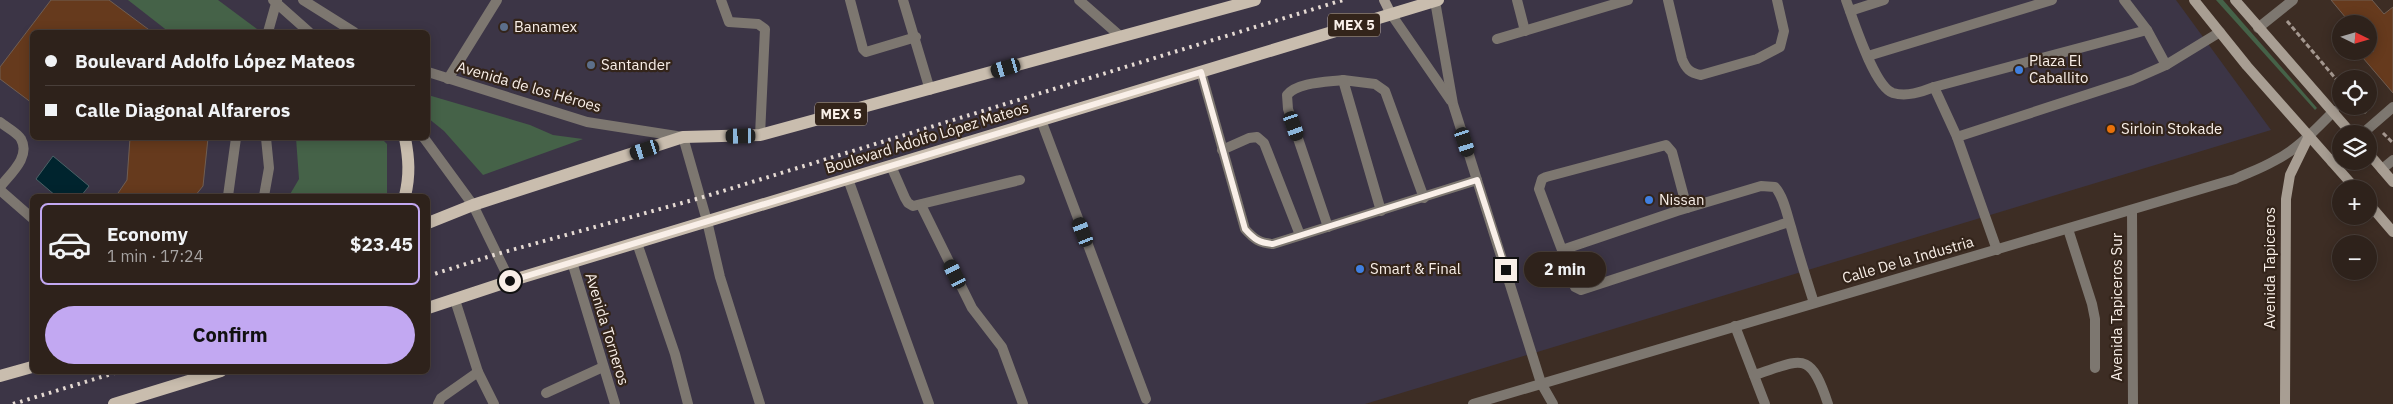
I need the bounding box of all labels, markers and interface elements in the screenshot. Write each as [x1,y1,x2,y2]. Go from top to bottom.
road number: MEX 5 [1328,14,1380,36]
north arrow [2332,15,2378,60]
map controls [2332,15,2377,280]
place label: Banamex [514,17,577,36]
marker: Banamex [498,21,510,33]
text: Boulevard Adolfo López Mateos [75,49,355,73]
place label: Plaza El Caballito [2029,51,2088,87]
place label: Santander [601,55,671,74]
street label: Avenida de los Héroes [455,57,604,116]
car [989,57,1022,79]
marker: Santander [585,59,597,71]
marker: Plaza El Caballito [2013,64,2025,76]
button: locate [2332,70,2377,115]
street label: Boulevard Adolfo López Mateos [823,97,1031,178]
text: Calle Diagonal Alfareros [75,98,290,122]
road number: MEX 5 [815,102,867,126]
car [1282,109,1305,143]
place label: Sirloin Stokade [2121,119,2222,138]
marker: Sirloin Stokade [2105,123,2117,135]
car [1453,125,1476,159]
button: layers [2332,125,2377,170]
car [725,128,756,144]
car [628,138,661,162]
button: + [2332,180,2377,225]
place label: Nissan [1659,190,1704,209]
marker: Nissan [1643,194,1655,206]
street label: Avenida Tapiceros [2260,207,2279,329]
car [1070,215,1095,249]
icon: car [47,222,92,267]
text: Economy [107,222,188,246]
text: $23.45 [350,232,413,256]
street label: Calle De la Industria [1840,232,1976,287]
street label: Avenida Tapiceros Sur [2107,232,2126,381]
button: − [2332,235,2377,280]
text: 1 min · 17:24 [107,246,203,266]
callout: 2 min [1524,252,1606,288]
car [941,257,968,291]
place label: Smart & Final [1370,259,1461,278]
route end [1495,259,1517,281]
text: 2 min [1544,259,1586,279]
marker: Smart & Final [1354,263,1366,275]
route start [499,270,521,292]
street label: Avenida Torneros [581,270,634,387]
button: Confirm [45,306,415,364]

